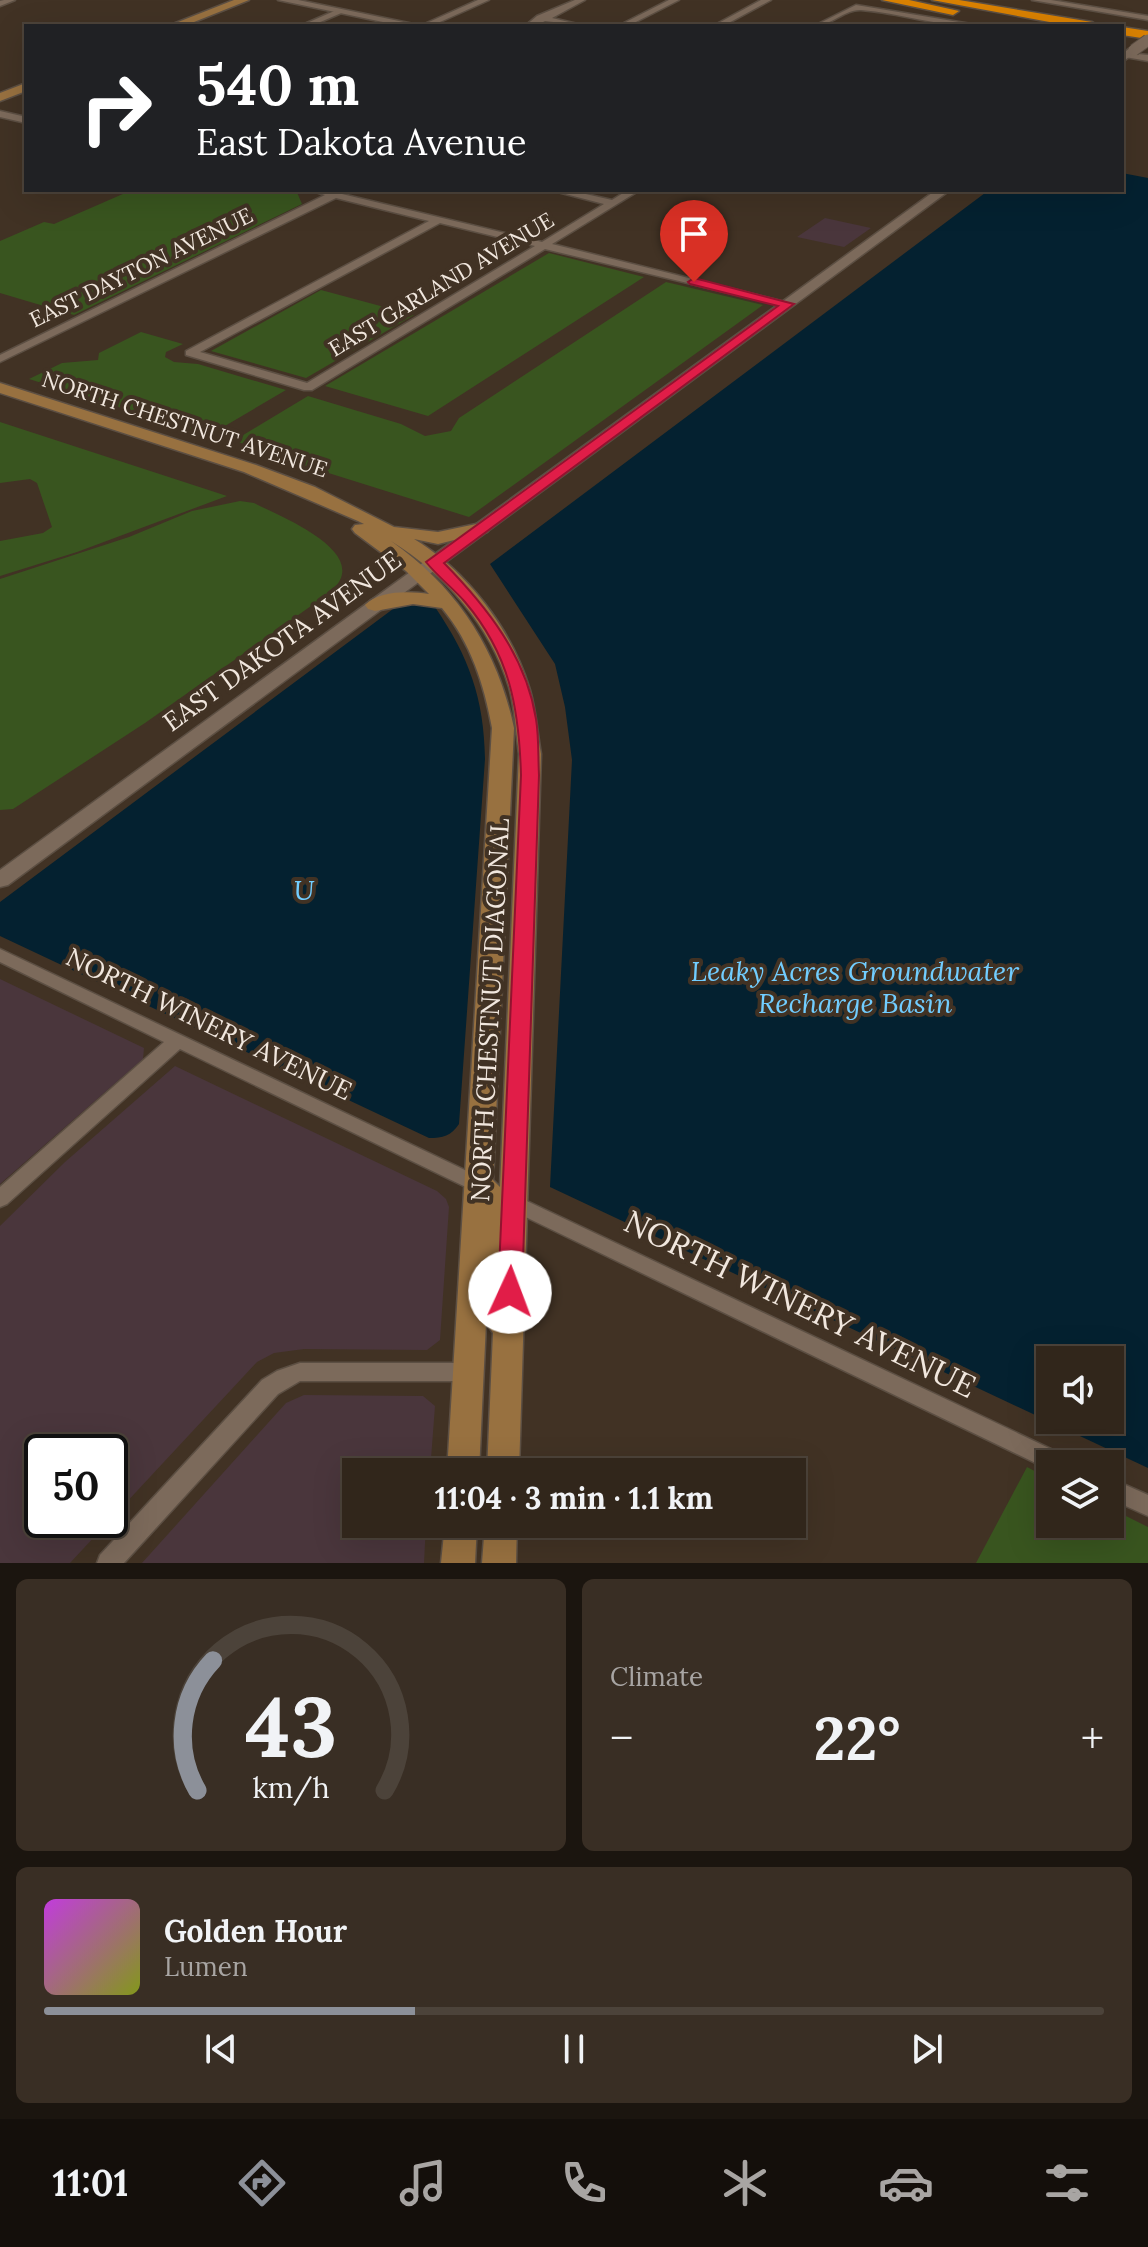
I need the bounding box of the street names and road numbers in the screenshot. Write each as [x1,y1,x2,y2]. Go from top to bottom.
street label: EAST DAYTON AVENUE [25,201,257,333]
street label: EAST GARLAND AVENUE [323,206,559,362]
street label: NORTH CHESTNUT AVENUE [39,365,331,483]
street label: EAST DAKOTA AVENUE [156,543,407,738]
street label: NORTH CHESTNUT DIAGONAL [463,817,516,1203]
street label: NORTH WINERY AVENUE [61,940,358,1107]
street label: NORTH WINERY AVENUE [618,1200,983,1407]

